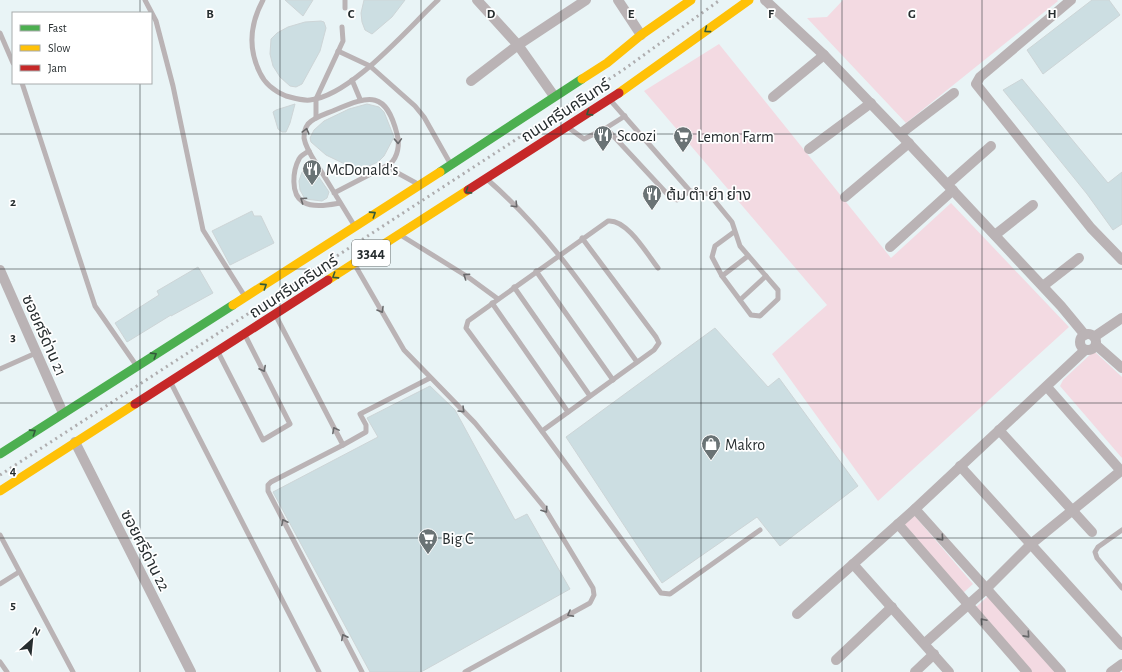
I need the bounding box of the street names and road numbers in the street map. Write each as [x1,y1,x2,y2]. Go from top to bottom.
street label: ถนนศรีนครินทร์ [518,76,613,145]
road number: 3344 [352,240,390,266]
street label: ถนนศรีนครินทร์ [246,252,341,321]
street label: ซอยศรีด่าน 21 [19,292,70,378]
street label: ซอยศรีด่าน 22 [118,507,173,594]

